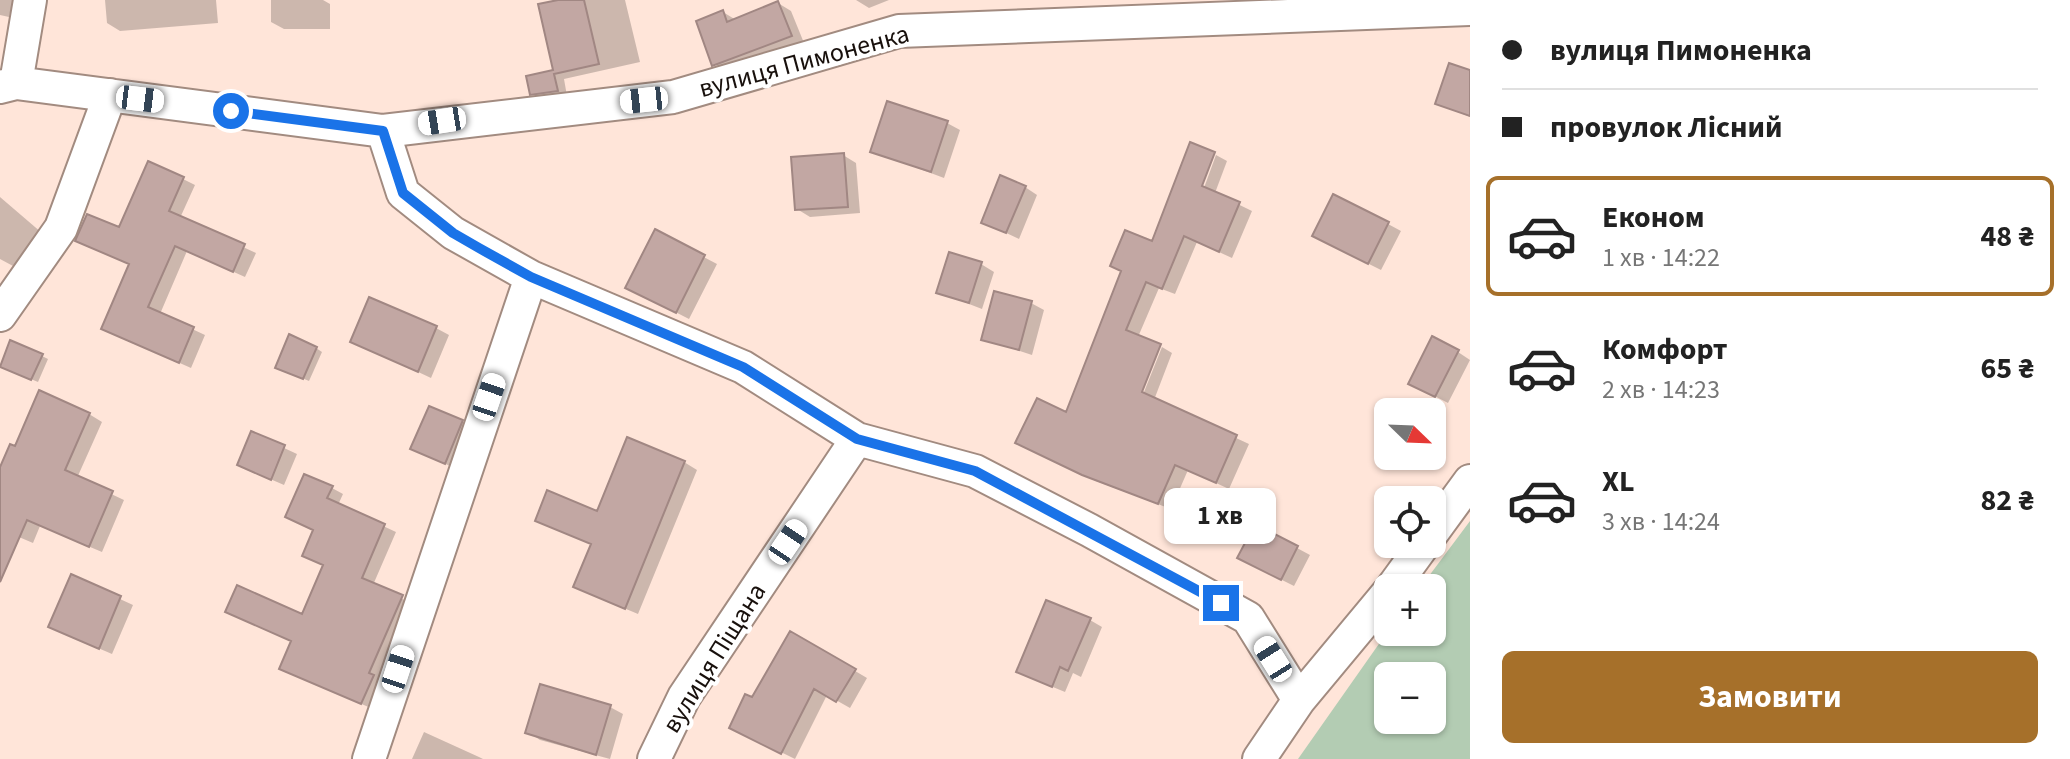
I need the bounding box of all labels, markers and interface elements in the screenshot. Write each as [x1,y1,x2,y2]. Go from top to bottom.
street label: вулиця Пимоненка [695,15,913,107]
text: вулиця Пимоненка [1550,29,1812,72]
car [115,84,165,114]
car [619,86,669,114]
route start [213,93,249,129]
car [416,105,468,137]
text: провулок Лісний [1550,106,1783,149]
text: Економ [1602,196,1705,239]
icon: car [1506,200,1578,272]
text: 48 ₴ [1980,215,2034,258]
text: 1 хв · 14:22 [1602,239,1720,276]
text: Комфорт [1602,328,1728,371]
icon: car [1506,332,1578,404]
text: 65 ₴ [1980,347,2034,390]
car [470,370,508,424]
text: 2 хв · 14:23 [1602,371,1720,408]
north arrow [1374,398,1446,470]
map controls [1374,398,1446,734]
text: XL [1602,460,1635,503]
icon: car [1506,464,1578,536]
text: 82 ₴ [1980,479,2034,522]
button: locate [1374,486,1446,558]
callout: 1 хв [1165,487,1277,543]
text: 1 хв [1197,497,1243,534]
text: 3 хв · 14:24 [1602,503,1720,540]
car [765,515,811,569]
button: + [1374,574,1446,646]
street label: вулиця Піщана [653,576,775,740]
route end [1203,585,1239,621]
car [1250,632,1296,686]
car [379,642,417,696]
button: Замовити [1502,651,2038,743]
button: − [1374,662,1446,734]

